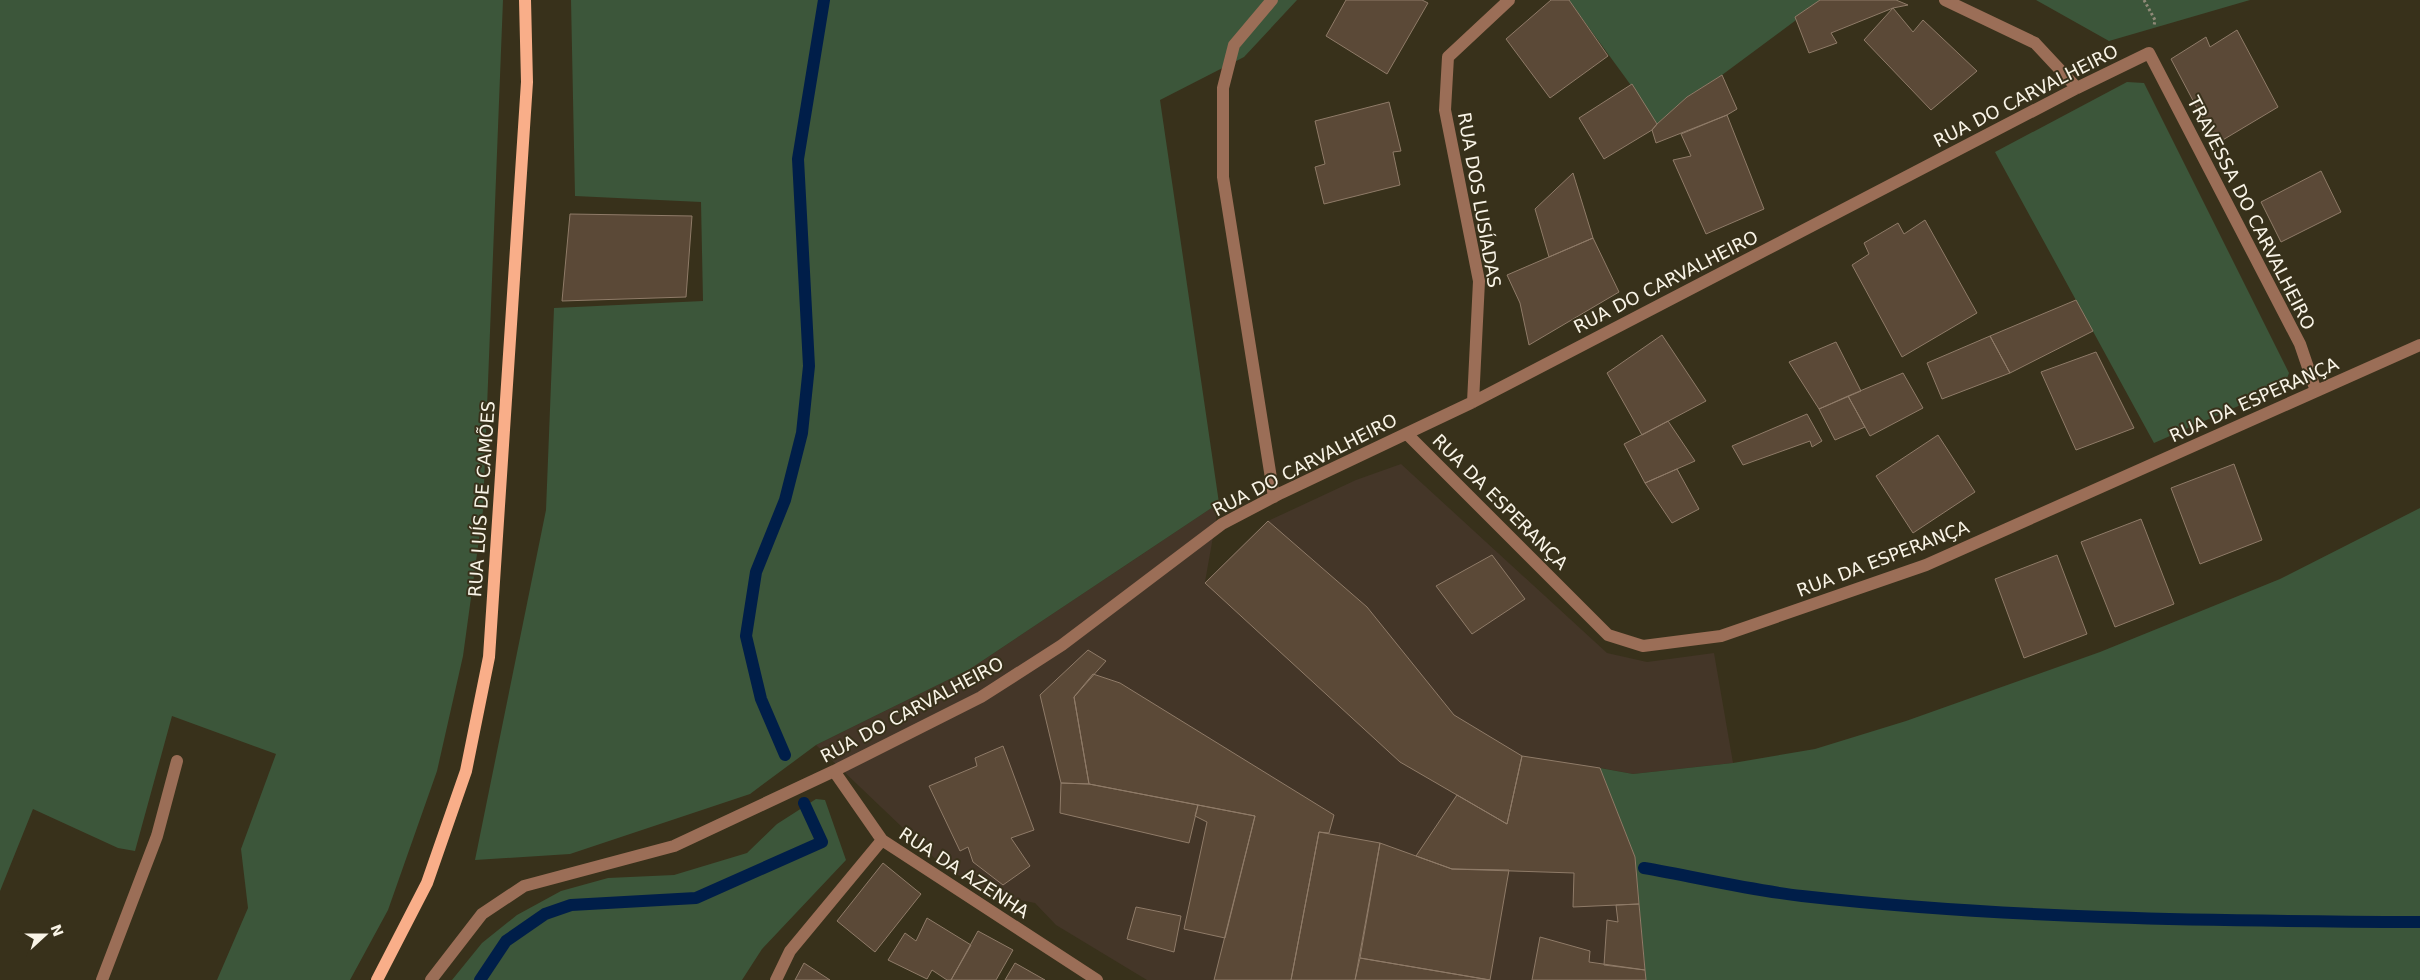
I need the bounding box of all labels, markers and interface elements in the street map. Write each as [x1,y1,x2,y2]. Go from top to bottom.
street label: RUA DO CARVALHEIRO [1930,40,2122,151]
street label: TRAVESSA DO CARVALHEIRO [2183,92,2320,333]
street label: RUA DOS LUSÍADAS [1454,111,1505,289]
street label: RUA DO CARVALHEIRO [1570,226,1762,337]
street label: RUA DA ESPERANÇA [2166,353,2342,446]
street label: RUA LUÍS DE CAMÕES [464,400,499,598]
street label: RUA DO CARVALHEIRO [1209,409,1401,520]
street label: RUA DA ESPERANÇA [1428,430,1573,574]
street label: RUA DA ESPERANÇA [1794,516,1973,601]
street label: RUA DO CARVALHEIRO [817,652,1007,767]
street label: RUA DA AZENHA [895,823,1034,923]
north arrow [20,910,70,960]
text: N [48,922,67,939]

